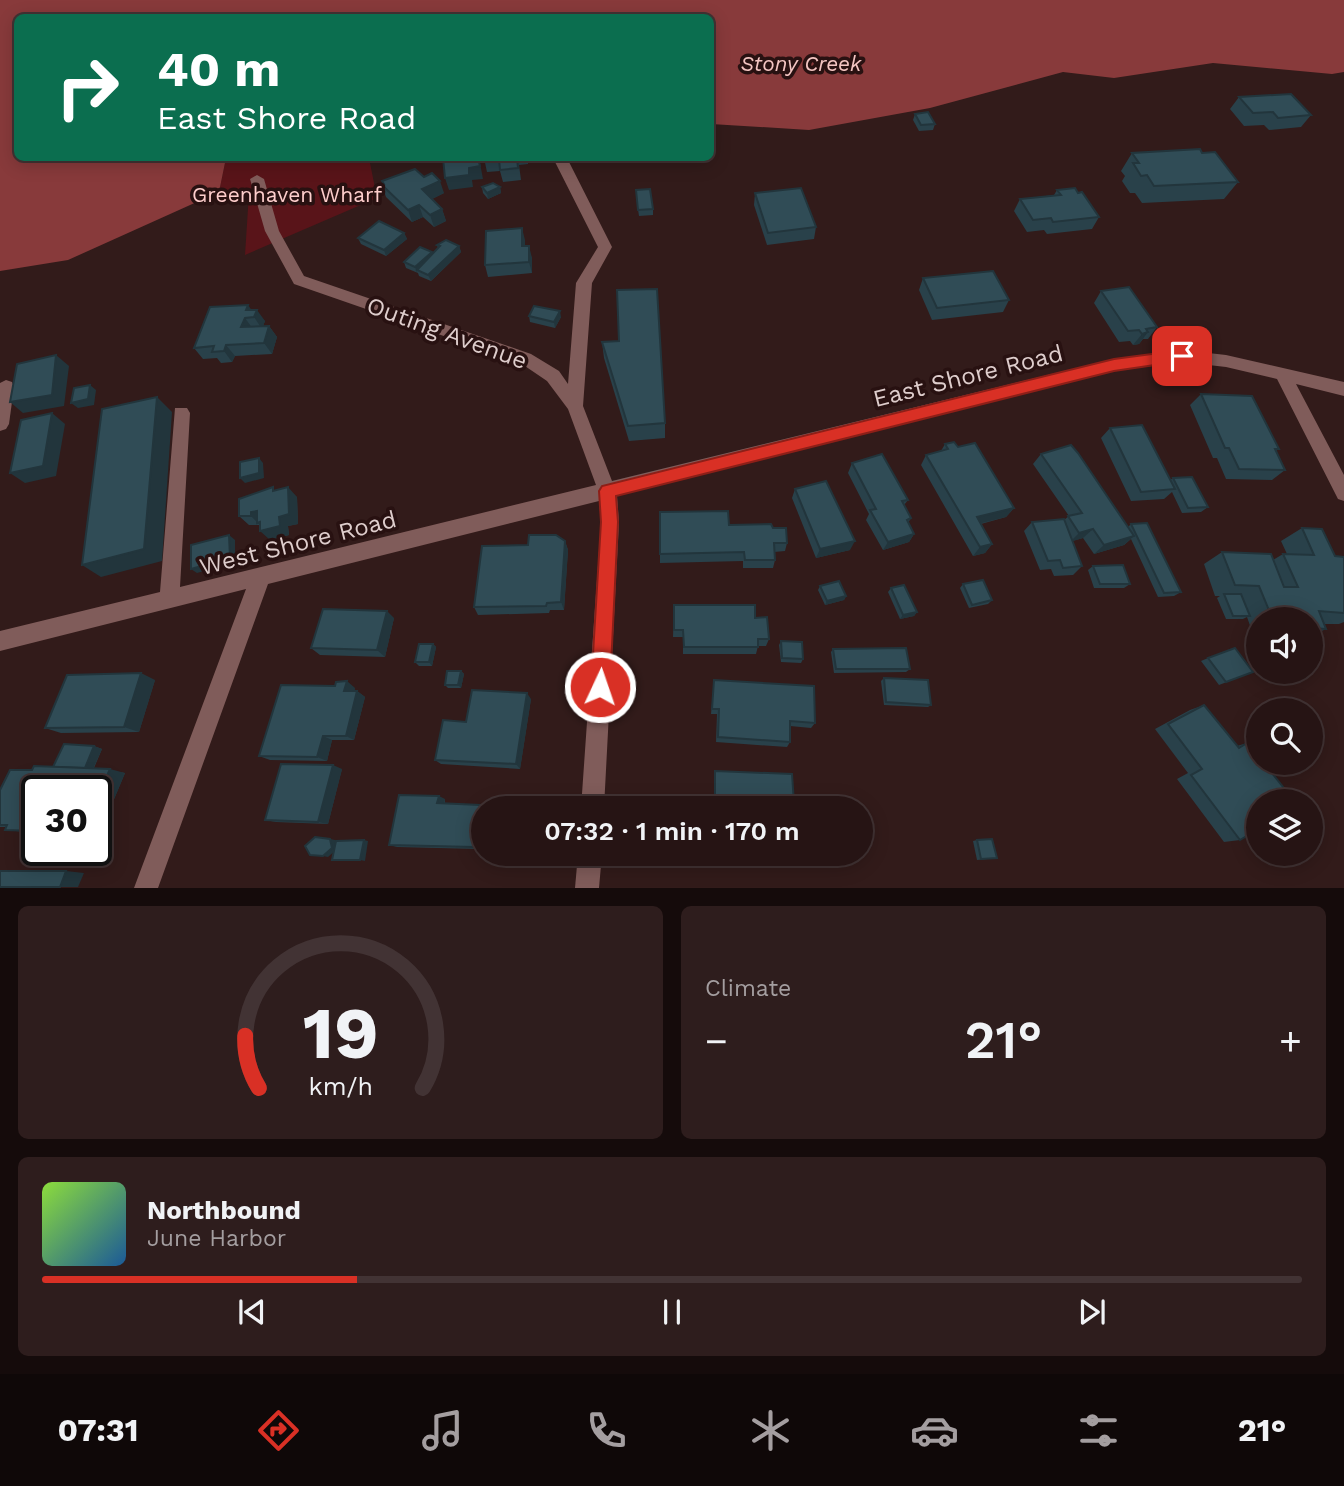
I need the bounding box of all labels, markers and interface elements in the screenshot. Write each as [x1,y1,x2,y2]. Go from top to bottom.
text: 40 m [157,40,280,98]
icon: right [42,42,133,133]
water label: Stony Creek [740,51,862,76]
text: East Shore Road [157,99,416,137]
park label: Greenhaven Wharf [192,182,382,207]
street label: Outing Avenue [363,291,531,375]
pin [1152,326,1212,386]
icon: arrive [1163,337,1201,375]
street label: East Shore Road [870,339,1066,413]
street label: West Shore Road [197,505,399,581]
map controls [1246,607,1323,866]
button: sound [1246,607,1323,684]
position arrow [563,650,637,724]
button: search [1246,698,1323,775]
speed limit sign: 30 [21,775,112,866]
button: layers [1246,789,1323,866]
text: 07:32 · 1 min · 170 m [544,816,800,846]
text: Climate [705,975,791,1002]
text: 19 [302,991,379,1077]
text: 21° [965,1010,1042,1071]
text: − [705,1019,728,1063]
text: + [1279,1019,1302,1063]
text: km/h [308,1072,373,1101]
text: Northbound [147,1195,301,1225]
text: June Harbor [147,1225,286,1252]
icon: previous [233,1293,271,1331]
icon: pause [653,1293,691,1331]
icon: next [1073,1293,1111,1331]
icon: directions [254,1406,303,1455]
icon: music [418,1406,467,1455]
icon: phone [582,1406,631,1455]
icon: climate [746,1406,795,1455]
icon: car [910,1406,959,1455]
icon: filters [1074,1406,1123,1455]
text: 07:31 [58,1411,139,1449]
text: 21° [1238,1411,1286,1449]

